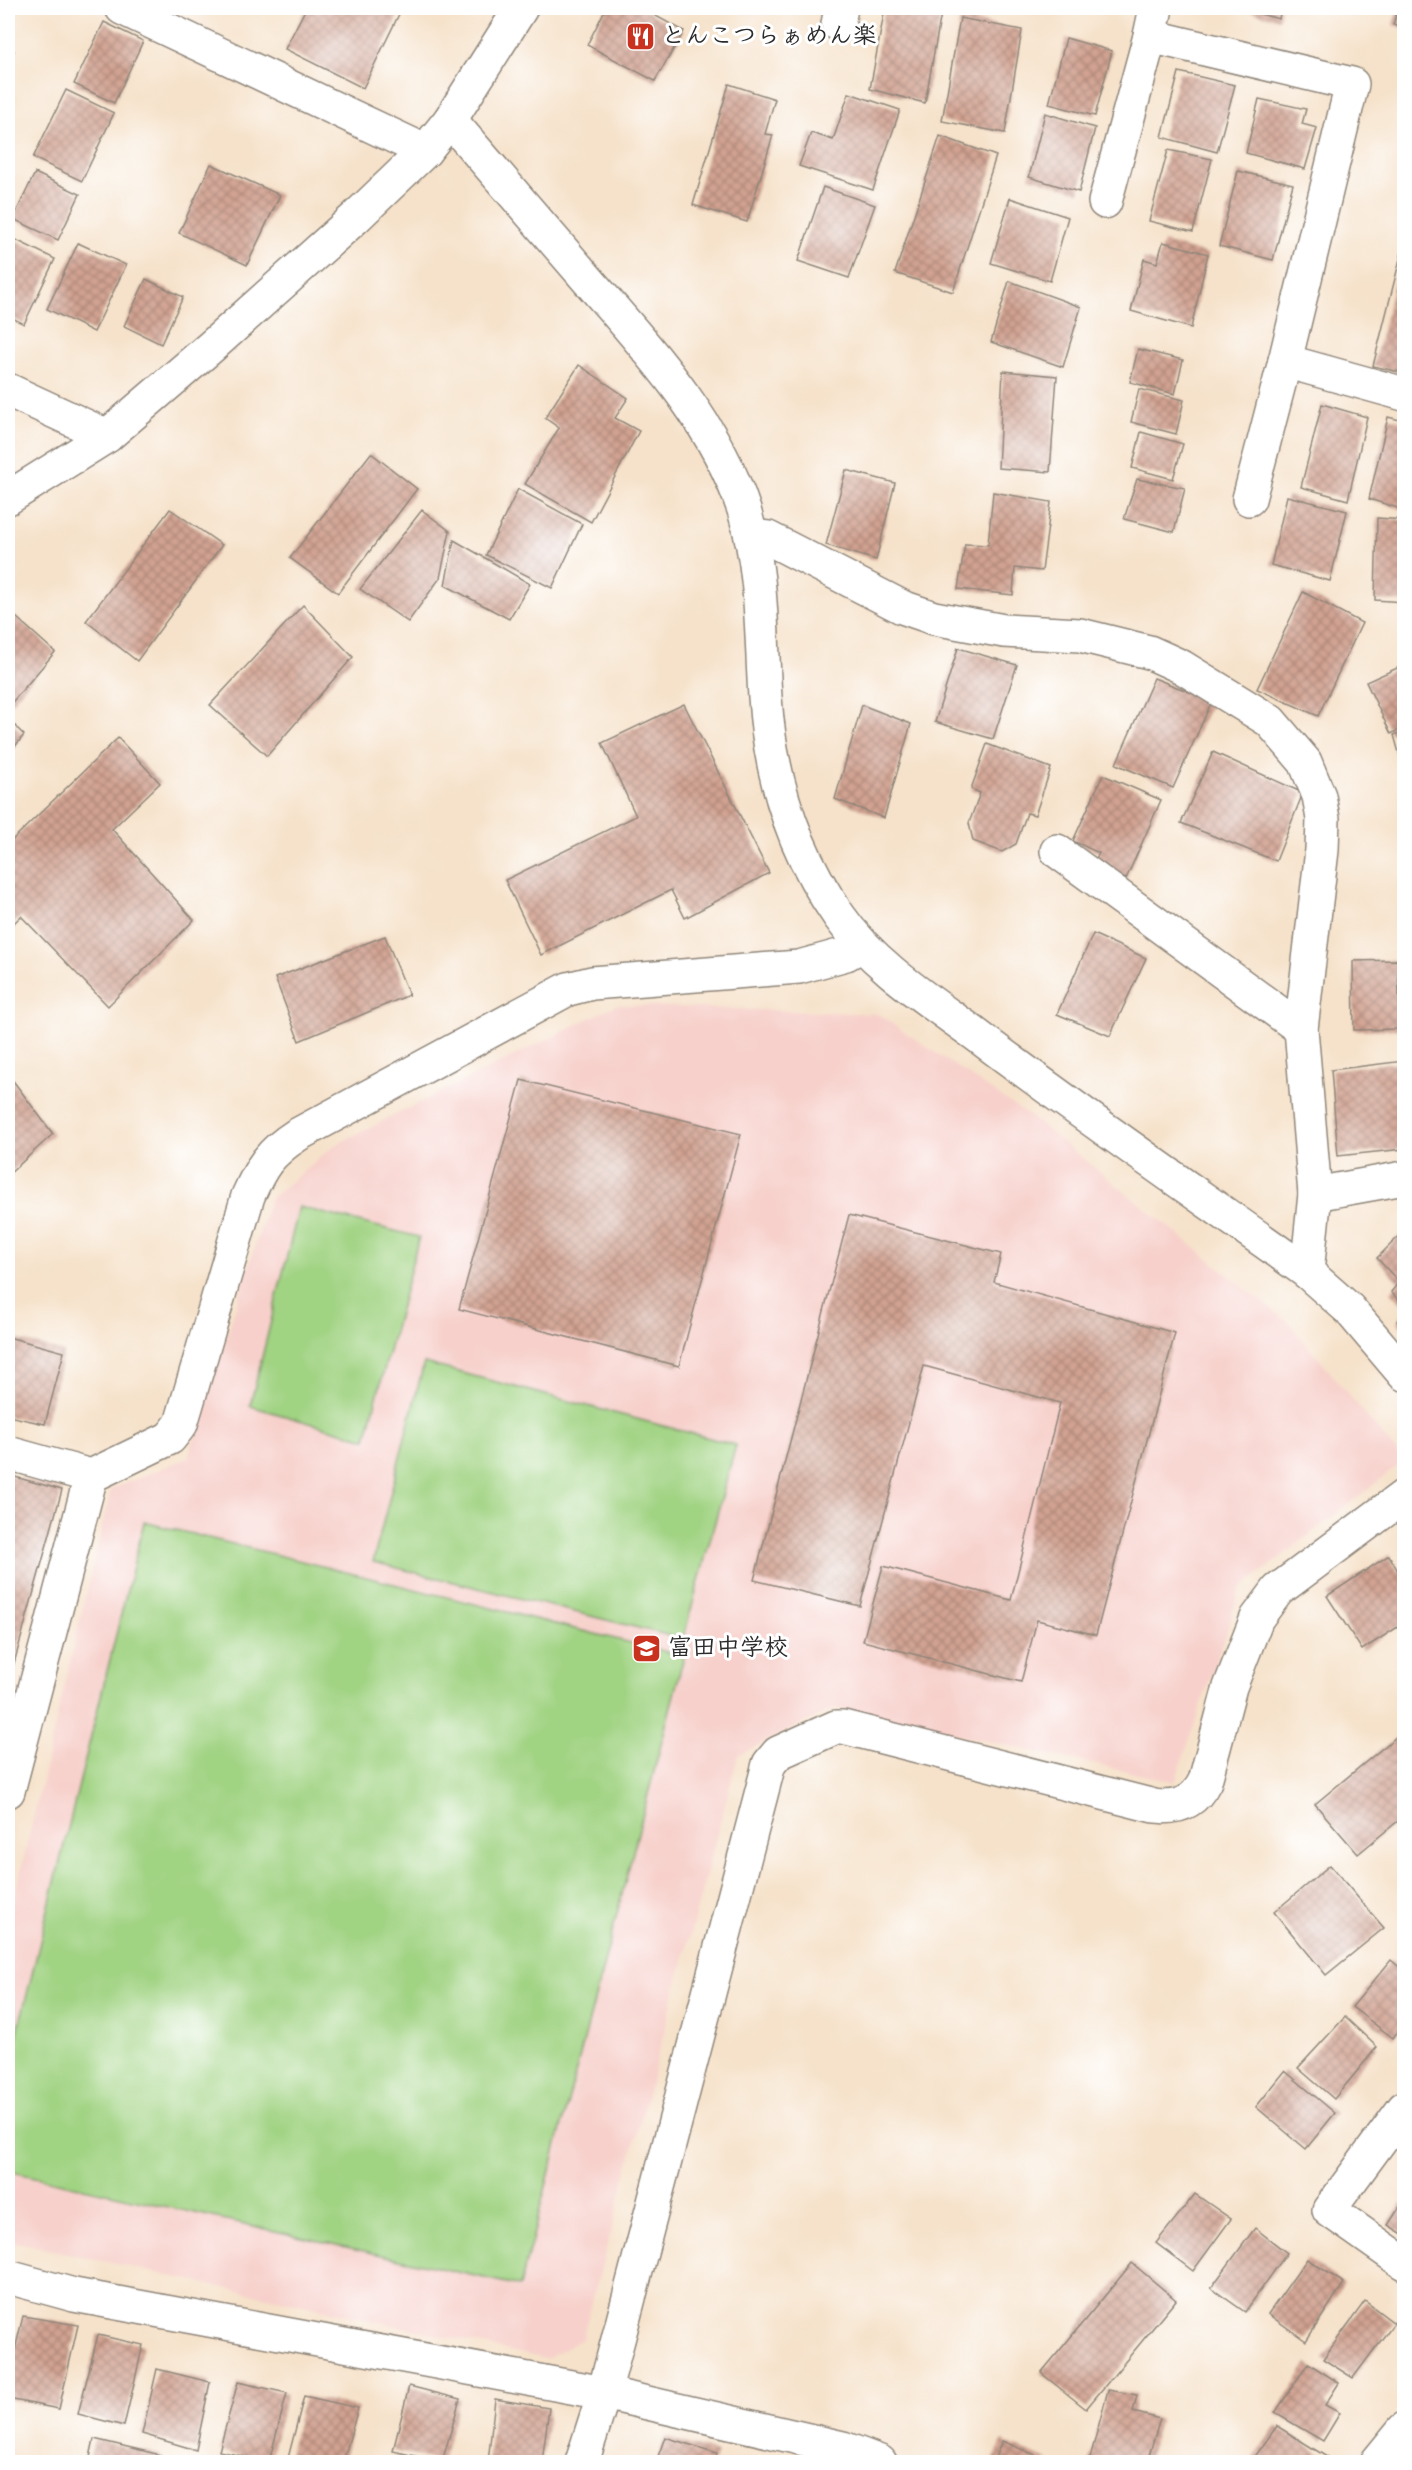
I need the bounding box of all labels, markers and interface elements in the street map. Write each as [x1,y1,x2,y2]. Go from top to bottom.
restaurant icon: とんこつらぁめん楽 [624,20,656,52]
place label: とんこつらぁめん楽 [661,21,877,52]
school or university icon: 富田中学校 [631,1632,663,1664]
place label: 富田中学校 [668,1633,788,1664]

